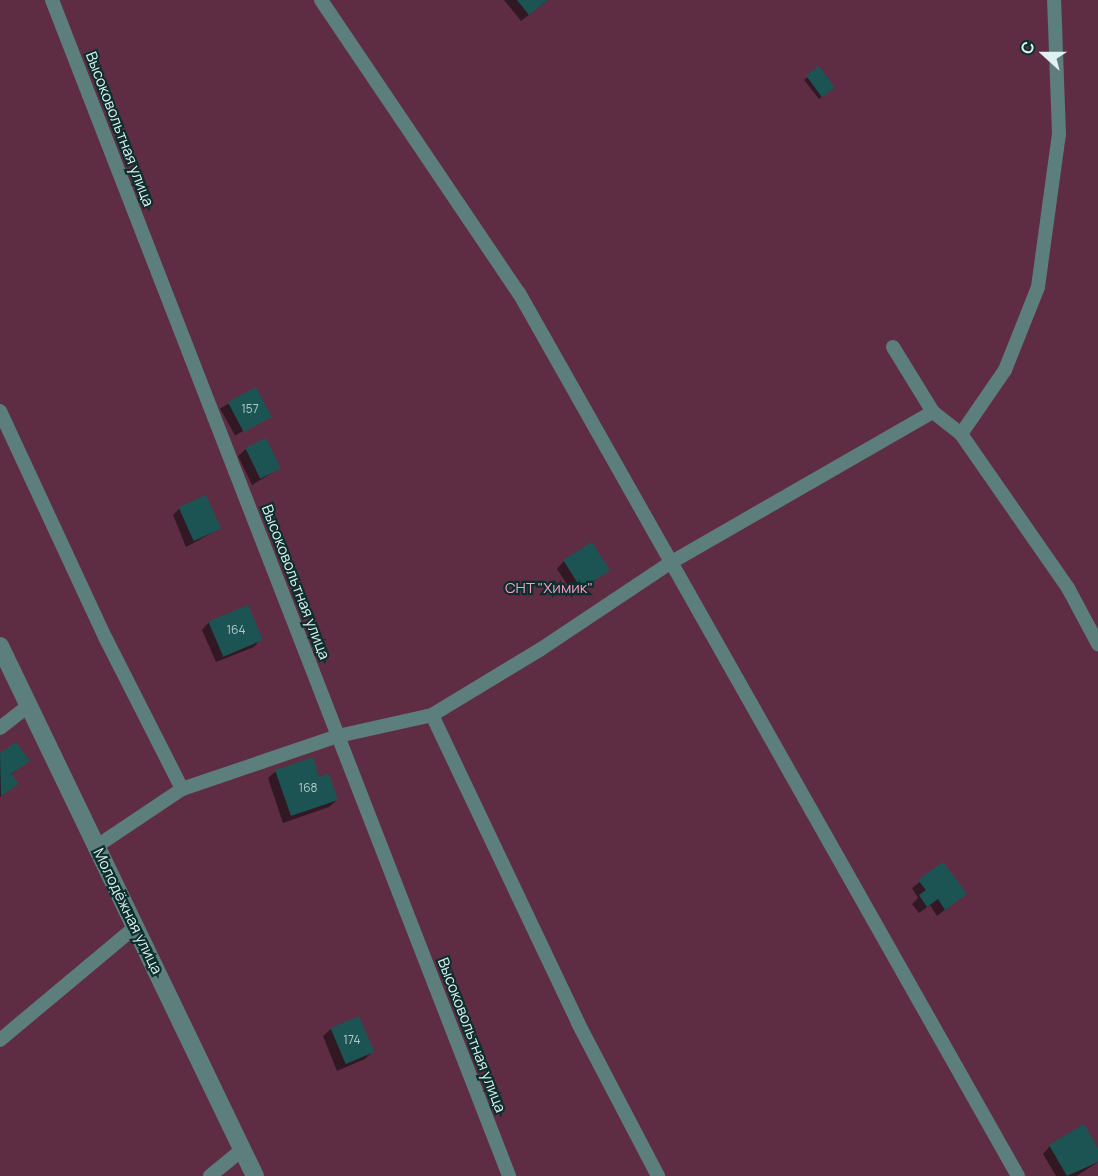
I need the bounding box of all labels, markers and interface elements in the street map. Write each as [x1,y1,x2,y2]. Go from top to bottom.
north arrow [1014,24,1074,84]
text: С [1015,38,1040,57]
street label: Высоковольтная улица [82,49,158,209]
house number: 157 [241,402,259,416]
street label: Высоковольтная улица [258,502,334,662]
park label: СНТ "Химик" [505,579,593,597]
house number: 164 [226,623,246,637]
house number: 168 [298,781,318,795]
street label: Молодёжная улица [90,845,166,977]
street label: Высоковольтная улица [434,955,510,1115]
house number: 174 [343,1033,361,1047]

